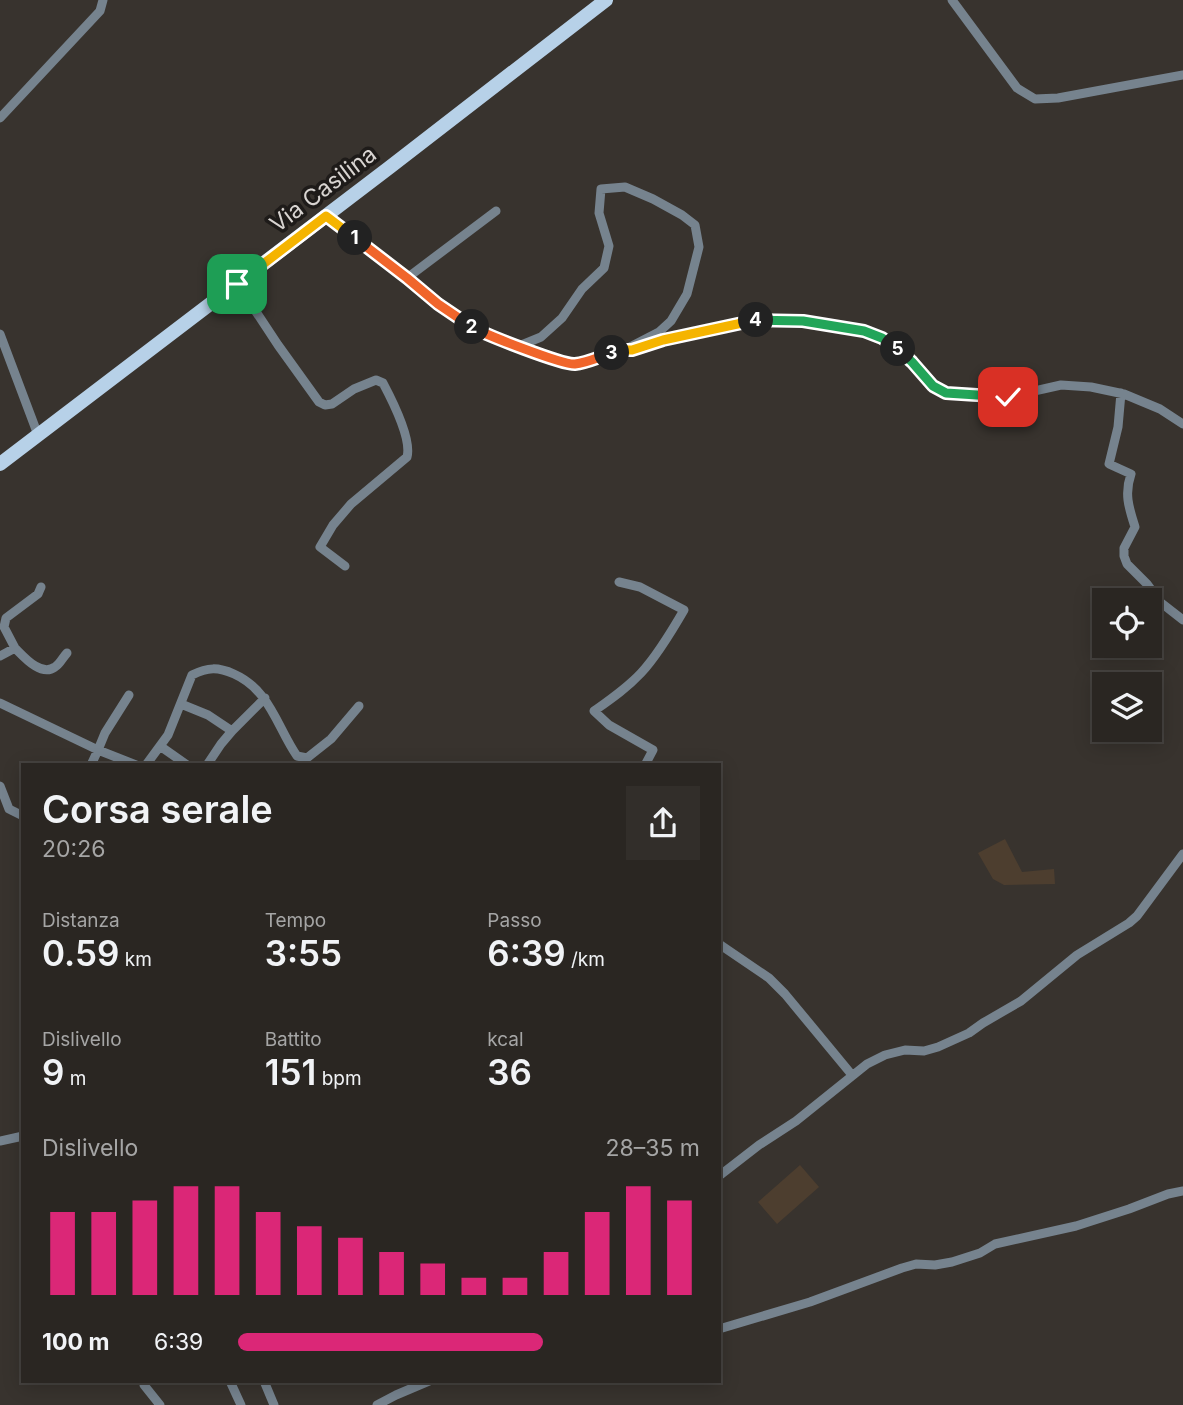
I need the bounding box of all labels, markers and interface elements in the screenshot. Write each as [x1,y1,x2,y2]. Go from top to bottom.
street label: Via Casilina [264,140,382,238]
pin: 1 [338,220,372,256]
text: 1 [350,226,359,249]
pin [207,254,267,314]
icon: arrive [218,265,256,303]
pin: 4 [738,302,774,338]
text: 4 [749,308,762,331]
pin: 2 [454,310,490,344]
text: 2 [466,315,477,338]
pin: 5 [880,332,916,366]
pin: 3 [594,336,630,370]
text: 5 [891,337,904,360]
text: 3 [605,341,618,364]
pin [978,367,1038,427]
icon: check [989,378,1027,416]
map controls [1092,588,1162,742]
button: locate [1092,588,1162,658]
button: layers [1092,672,1162,742]
text: Corsa serale [42,786,273,832]
button: share [626,786,700,860]
text: 20:26 [42,835,105,863]
text: Distanza [42,909,120,932]
text: Tempo [265,909,326,932]
text: Passo [487,909,542,932]
text: 0.59 [42,932,119,974]
text: 3:55 [265,932,342,974]
text: 6:39 [487,932,566,974]
text: km [119,948,152,971]
text: /km [566,948,605,971]
text: Dislivello [42,1028,122,1051]
text: Battito [265,1028,322,1051]
text: kcal [487,1028,524,1051]
text: 9 [42,1051,64,1093]
text: 151 [265,1051,316,1093]
text: 36 [487,1051,532,1093]
text: m [64,1067,86,1090]
text: bpm [316,1067,362,1090]
text: Dislivello [42,1134,138,1162]
text: 28–35 m [605,1134,700,1162]
text: 100 m [42,1328,109,1356]
text: 6:39 [154,1328,203,1356]

